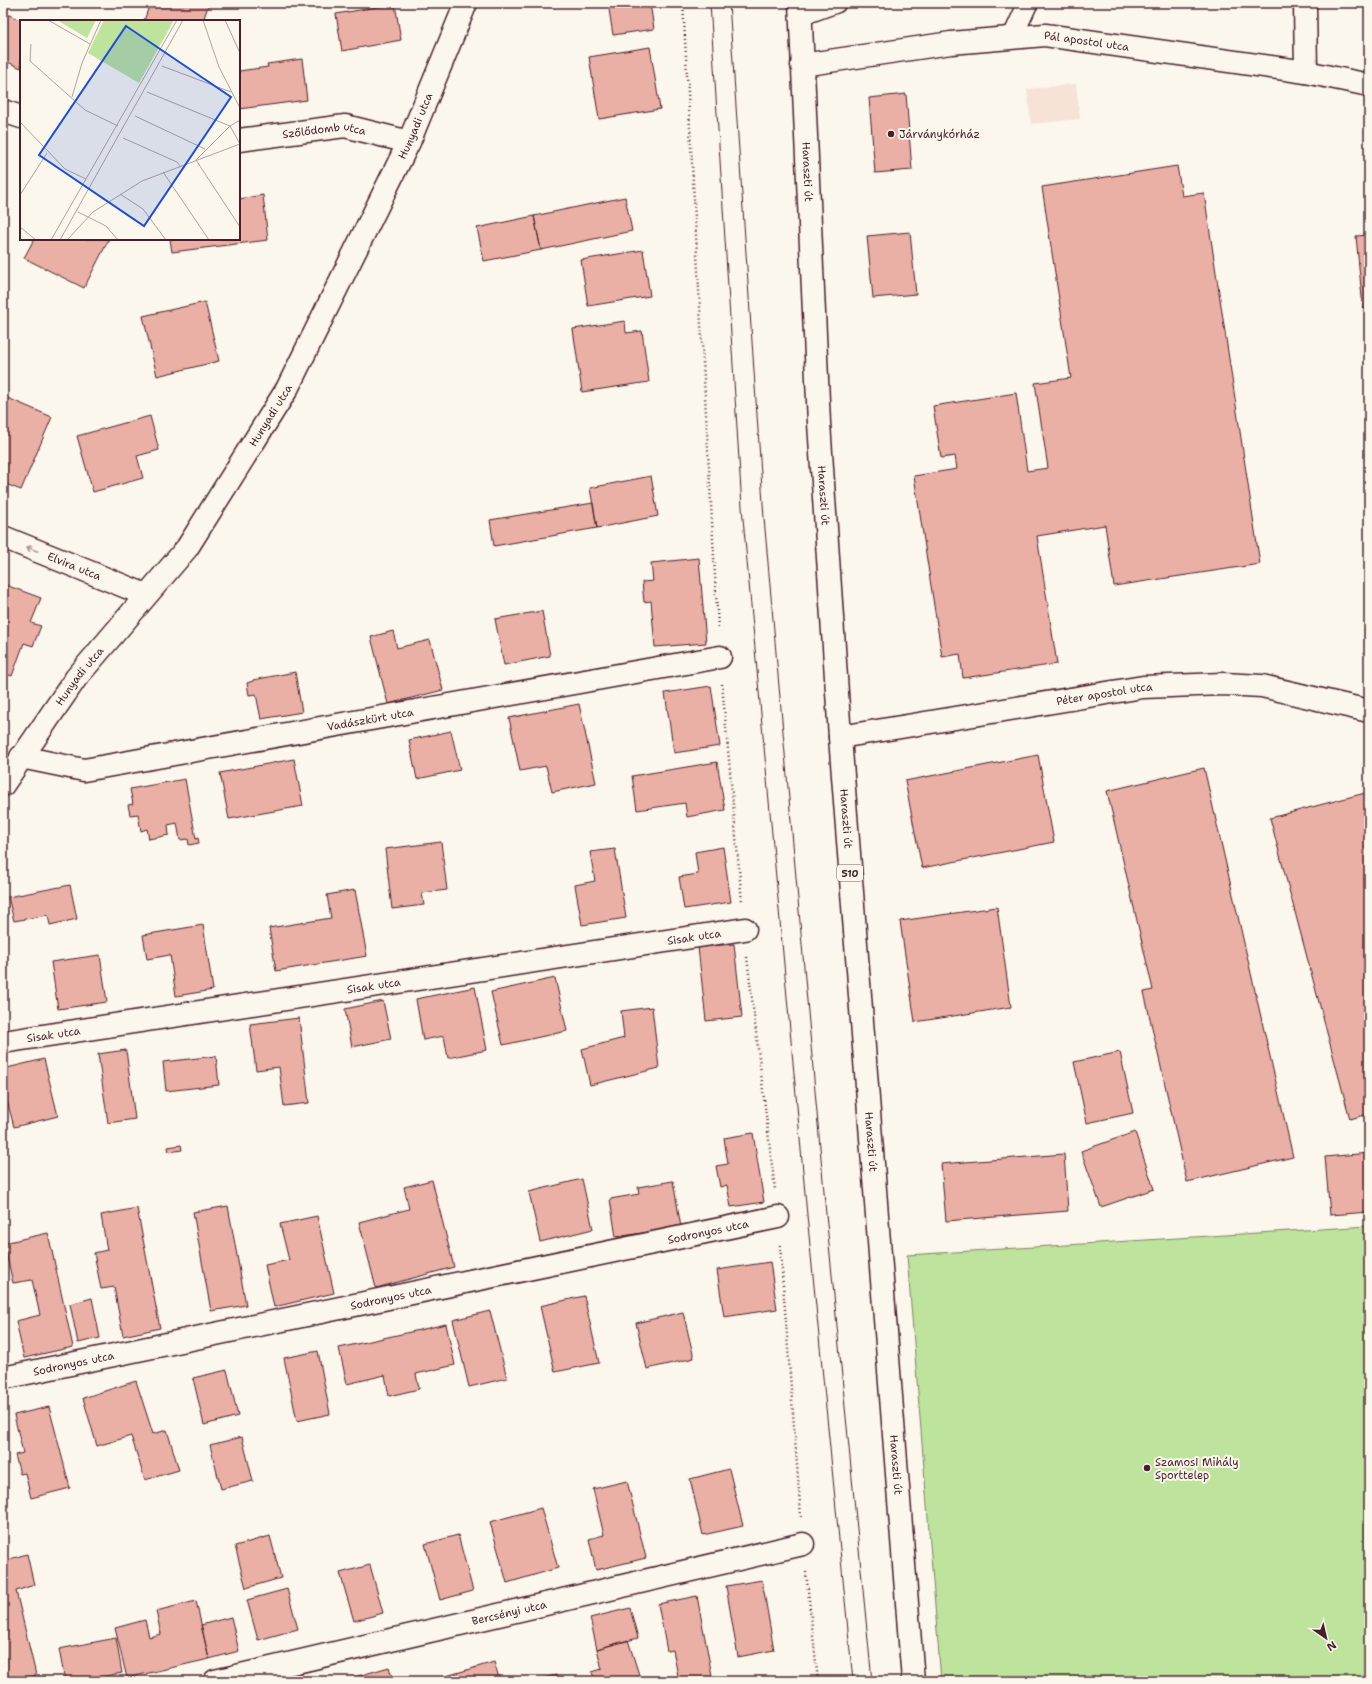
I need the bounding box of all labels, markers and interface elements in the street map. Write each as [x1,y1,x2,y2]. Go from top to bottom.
inset map [20,20,240,240]
street label: Pál apostol utca [1043,28,1130,55]
street label: Hunyadi utca [395,91,436,162]
street label: Szőlődomb utca [281,119,368,142]
place label: Járványkórház [899,127,980,142]
marker: Járványkórház [886,129,896,139]
street label: Haraszti út [798,141,816,202]
street label: Hunyadi utca [246,382,296,450]
street label: Haraszti út [814,465,833,526]
one-way arrow [26,545,38,552]
street label: Elvira utca [45,549,103,584]
street label: Hunyadi utca [52,644,107,709]
street label: Péter apostol utca [1055,680,1153,709]
street label: Vadászkürt utca [326,705,415,735]
street label: Haraszti út [836,788,856,849]
road number: 510 [837,865,863,881]
street label: Sisak utca [666,926,722,949]
street label: Sisak utca [346,975,402,998]
street label: Sisak utca [26,1023,82,1046]
street label: Haraszti út [861,1111,881,1172]
street label: Sodronyos utca [666,1216,750,1248]
street label: Sodronyos utca [349,1282,433,1314]
street label: Sodronyos utca [32,1348,116,1380]
street label: Haraszti út [886,1434,906,1495]
place label: Szamosi Mihály Sporttelep [1155,1455,1239,1483]
marker: Szamosi Mihály Sporttelep [1142,1463,1152,1473]
street label: Bercsényi utca [470,1597,548,1629]
north arrow [1306,1618,1346,1658]
text: N [1323,1637,1339,1655]

